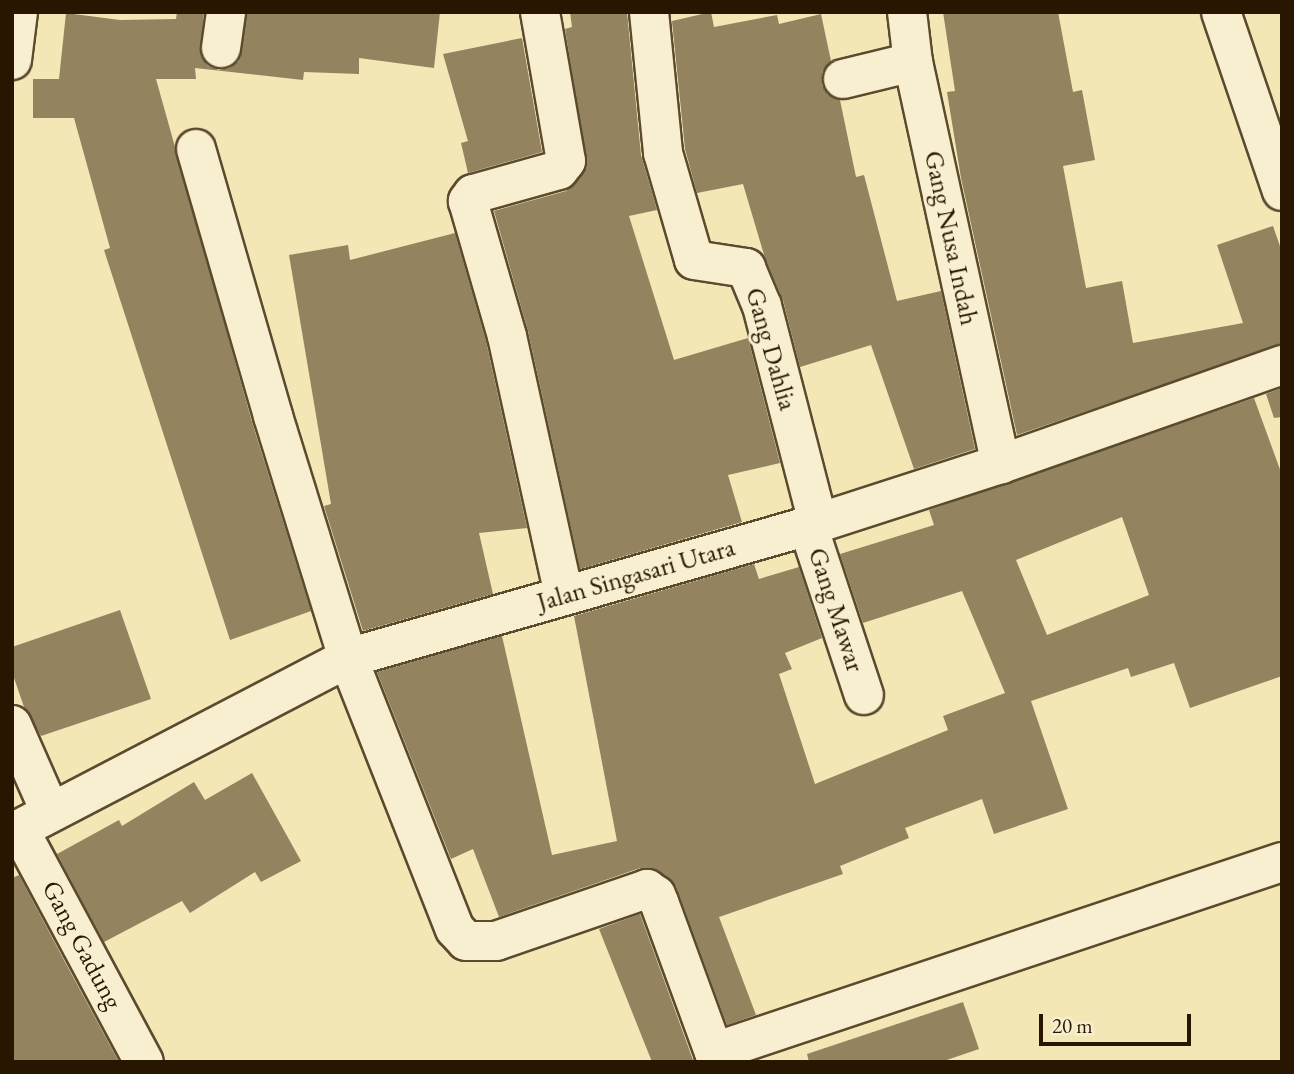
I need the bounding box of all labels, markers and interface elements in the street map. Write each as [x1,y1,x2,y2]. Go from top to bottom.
street label: Gang Nusa Indah [917,148,985,328]
street label: Gang Dahlia [739,284,803,414]
street label: Jalan Singasari Utara [533,532,739,618]
street label: Gang Mawar [801,544,871,676]
street label: Gang Gadung [35,876,129,1014]
scale bar [1042,1000,1194,1044]
text: 20 m [1052,1012,1093,1039]

